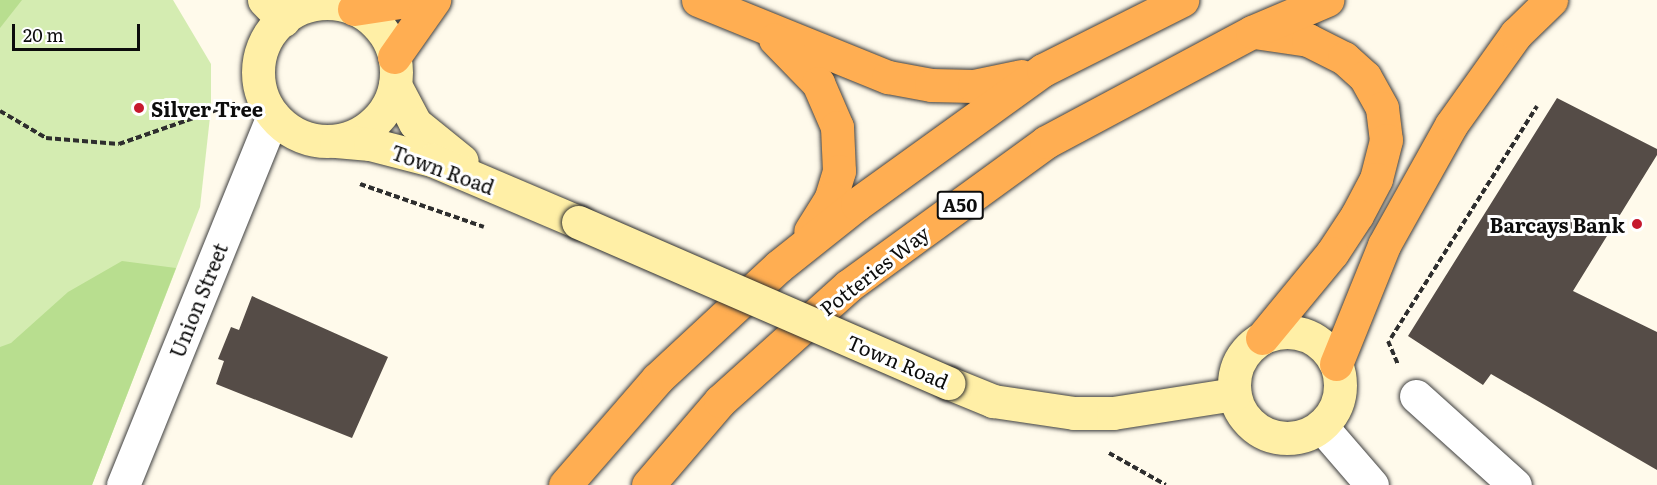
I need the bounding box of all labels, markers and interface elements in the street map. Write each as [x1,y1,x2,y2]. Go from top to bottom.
scale bar [15,12,142,50]
text: 20 m [23,21,64,48]
place label: Silver Tree [151,96,263,120]
marker: Silver Tree [132,101,146,115]
street label: Town Road [388,139,498,199]
road number: A50 [936,190,984,220]
place label: Barcays Bank [1490,212,1625,236]
marker: Barcays Bank [1630,217,1644,231]
street label: Potteries Way [815,220,933,320]
street label: Union Street [164,239,232,361]
street label: Town Road [844,329,952,393]

